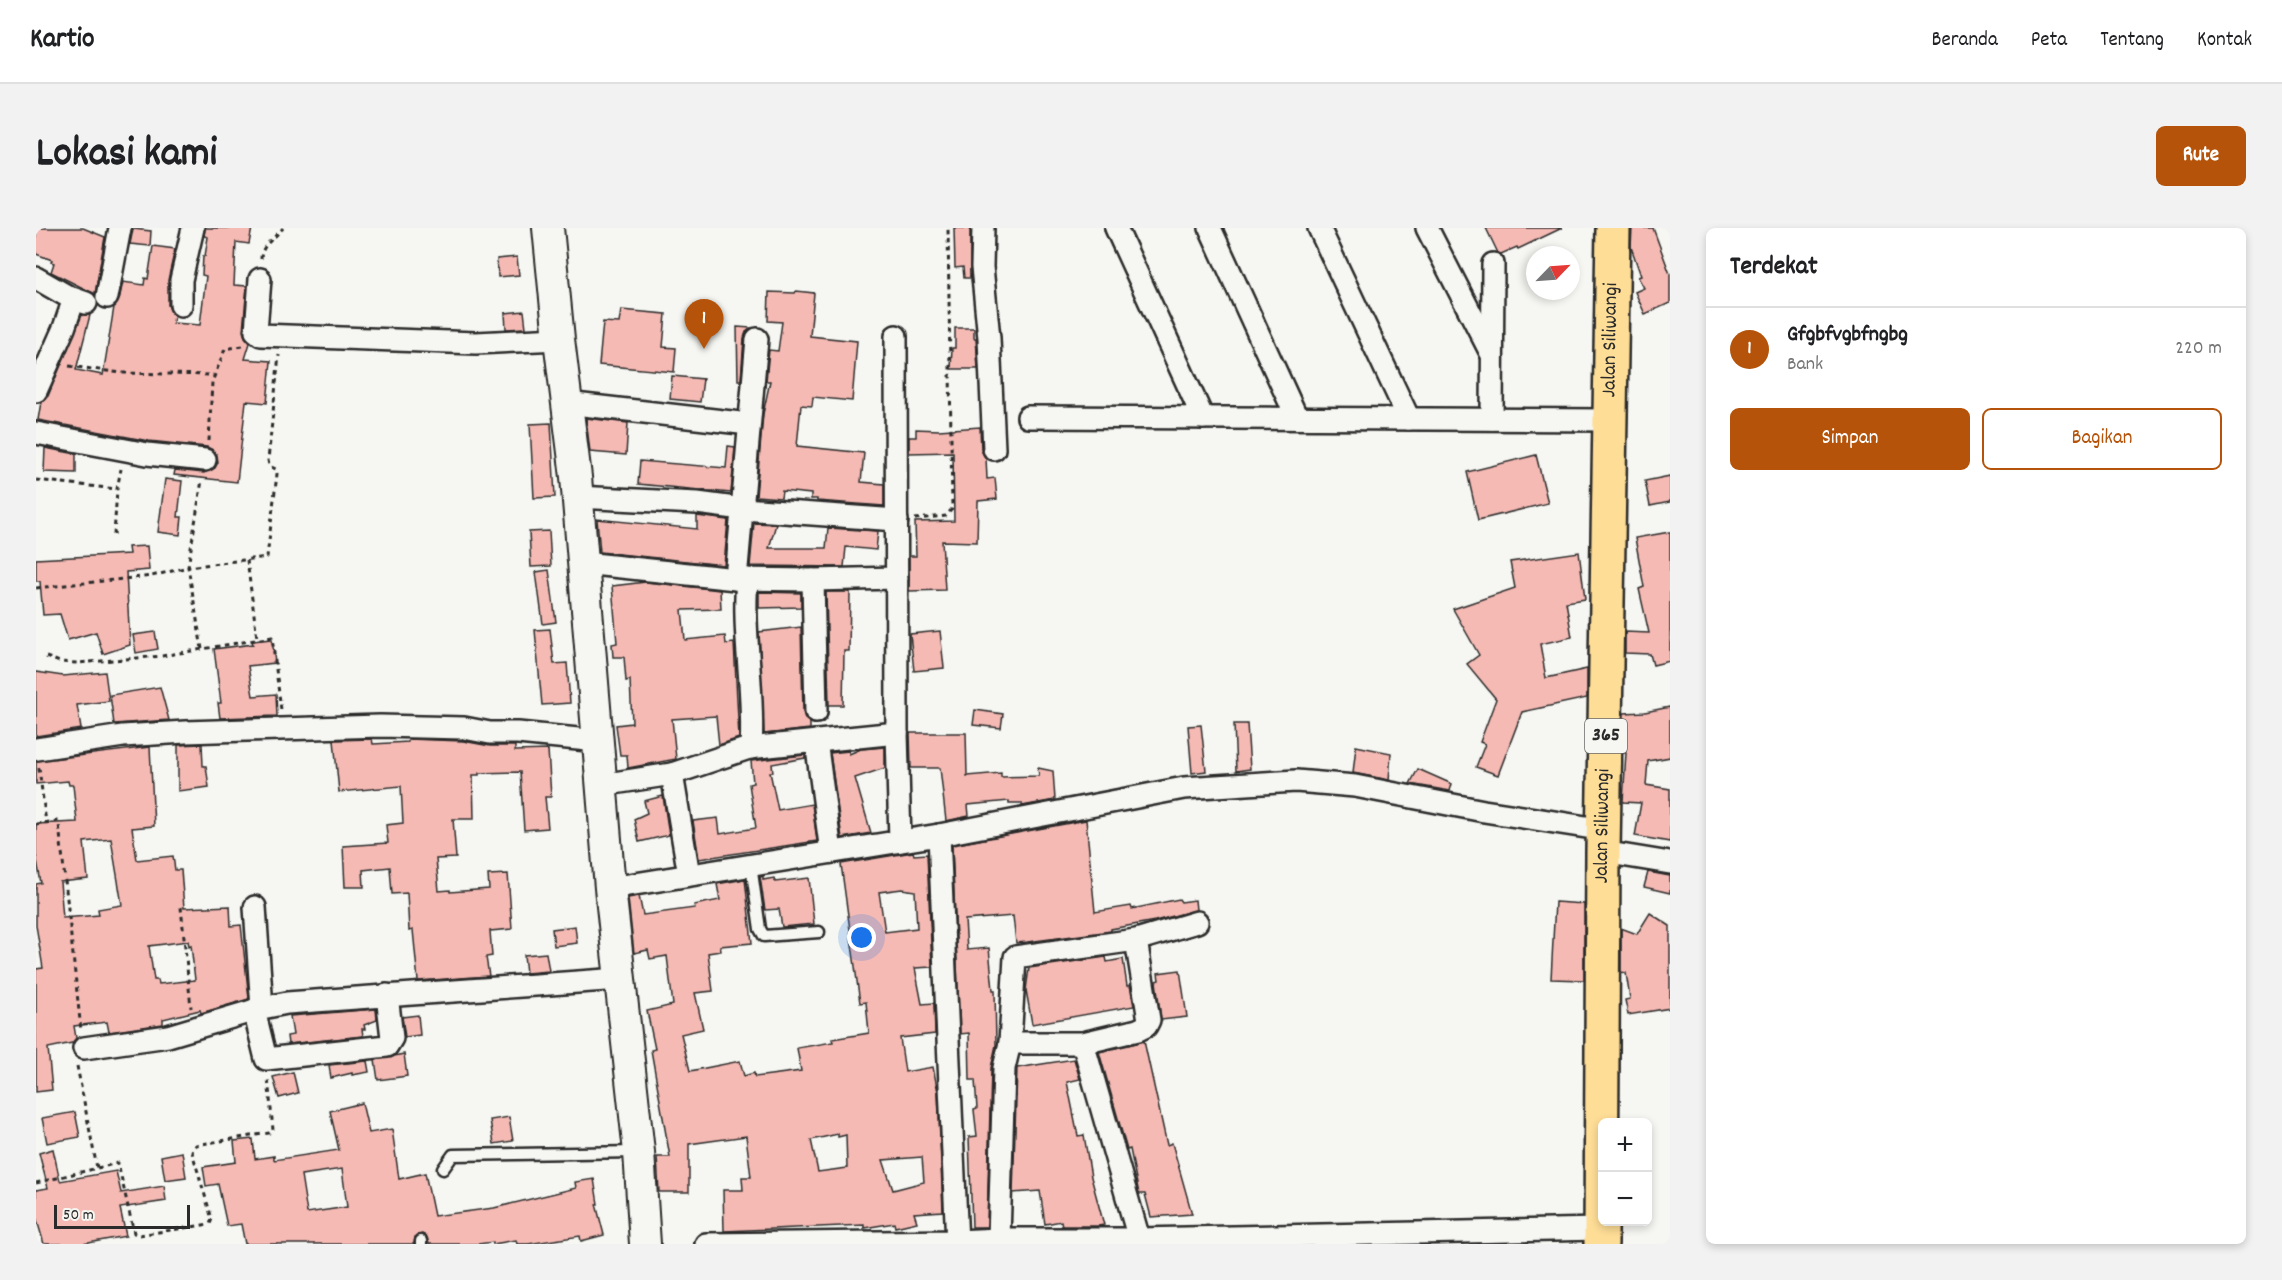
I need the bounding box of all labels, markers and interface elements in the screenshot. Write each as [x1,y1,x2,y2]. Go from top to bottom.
text: Kartio [30,21,94,61]
text: Beranda [1932,26,1998,56]
text: Peta [2031,26,2067,56]
text: Tentang [2100,26,2164,56]
text: Kontak [2197,26,2252,56]
text: Lokasi kami [36,126,217,186]
button: Rute [2156,126,2246,186]
north arrow [1526,246,1580,300]
text: Terdekat [1730,249,1818,286]
street label: Jalan Siliwangi [1595,282,1627,398]
pin: 1 [684,300,724,349]
text: Gfgbfvgbfngbg [1787,320,1908,351]
text: 1 [1747,335,1752,363]
text: 220 m [2175,335,2222,363]
text: Bank [1787,351,1823,379]
button: Simpan [1730,408,1970,470]
button: Bagikan [1982,408,2222,470]
road number: 365 [1585,719,1627,753]
street label: Jalan Siliwangi [1588,768,1619,884]
your location [847,923,876,952]
map controls [1598,1118,1652,1226]
button: + [1598,1118,1652,1172]
button: − [1598,1172,1652,1226]
scale bar [54,1202,190,1230]
text: 50 m [63,1204,94,1227]

